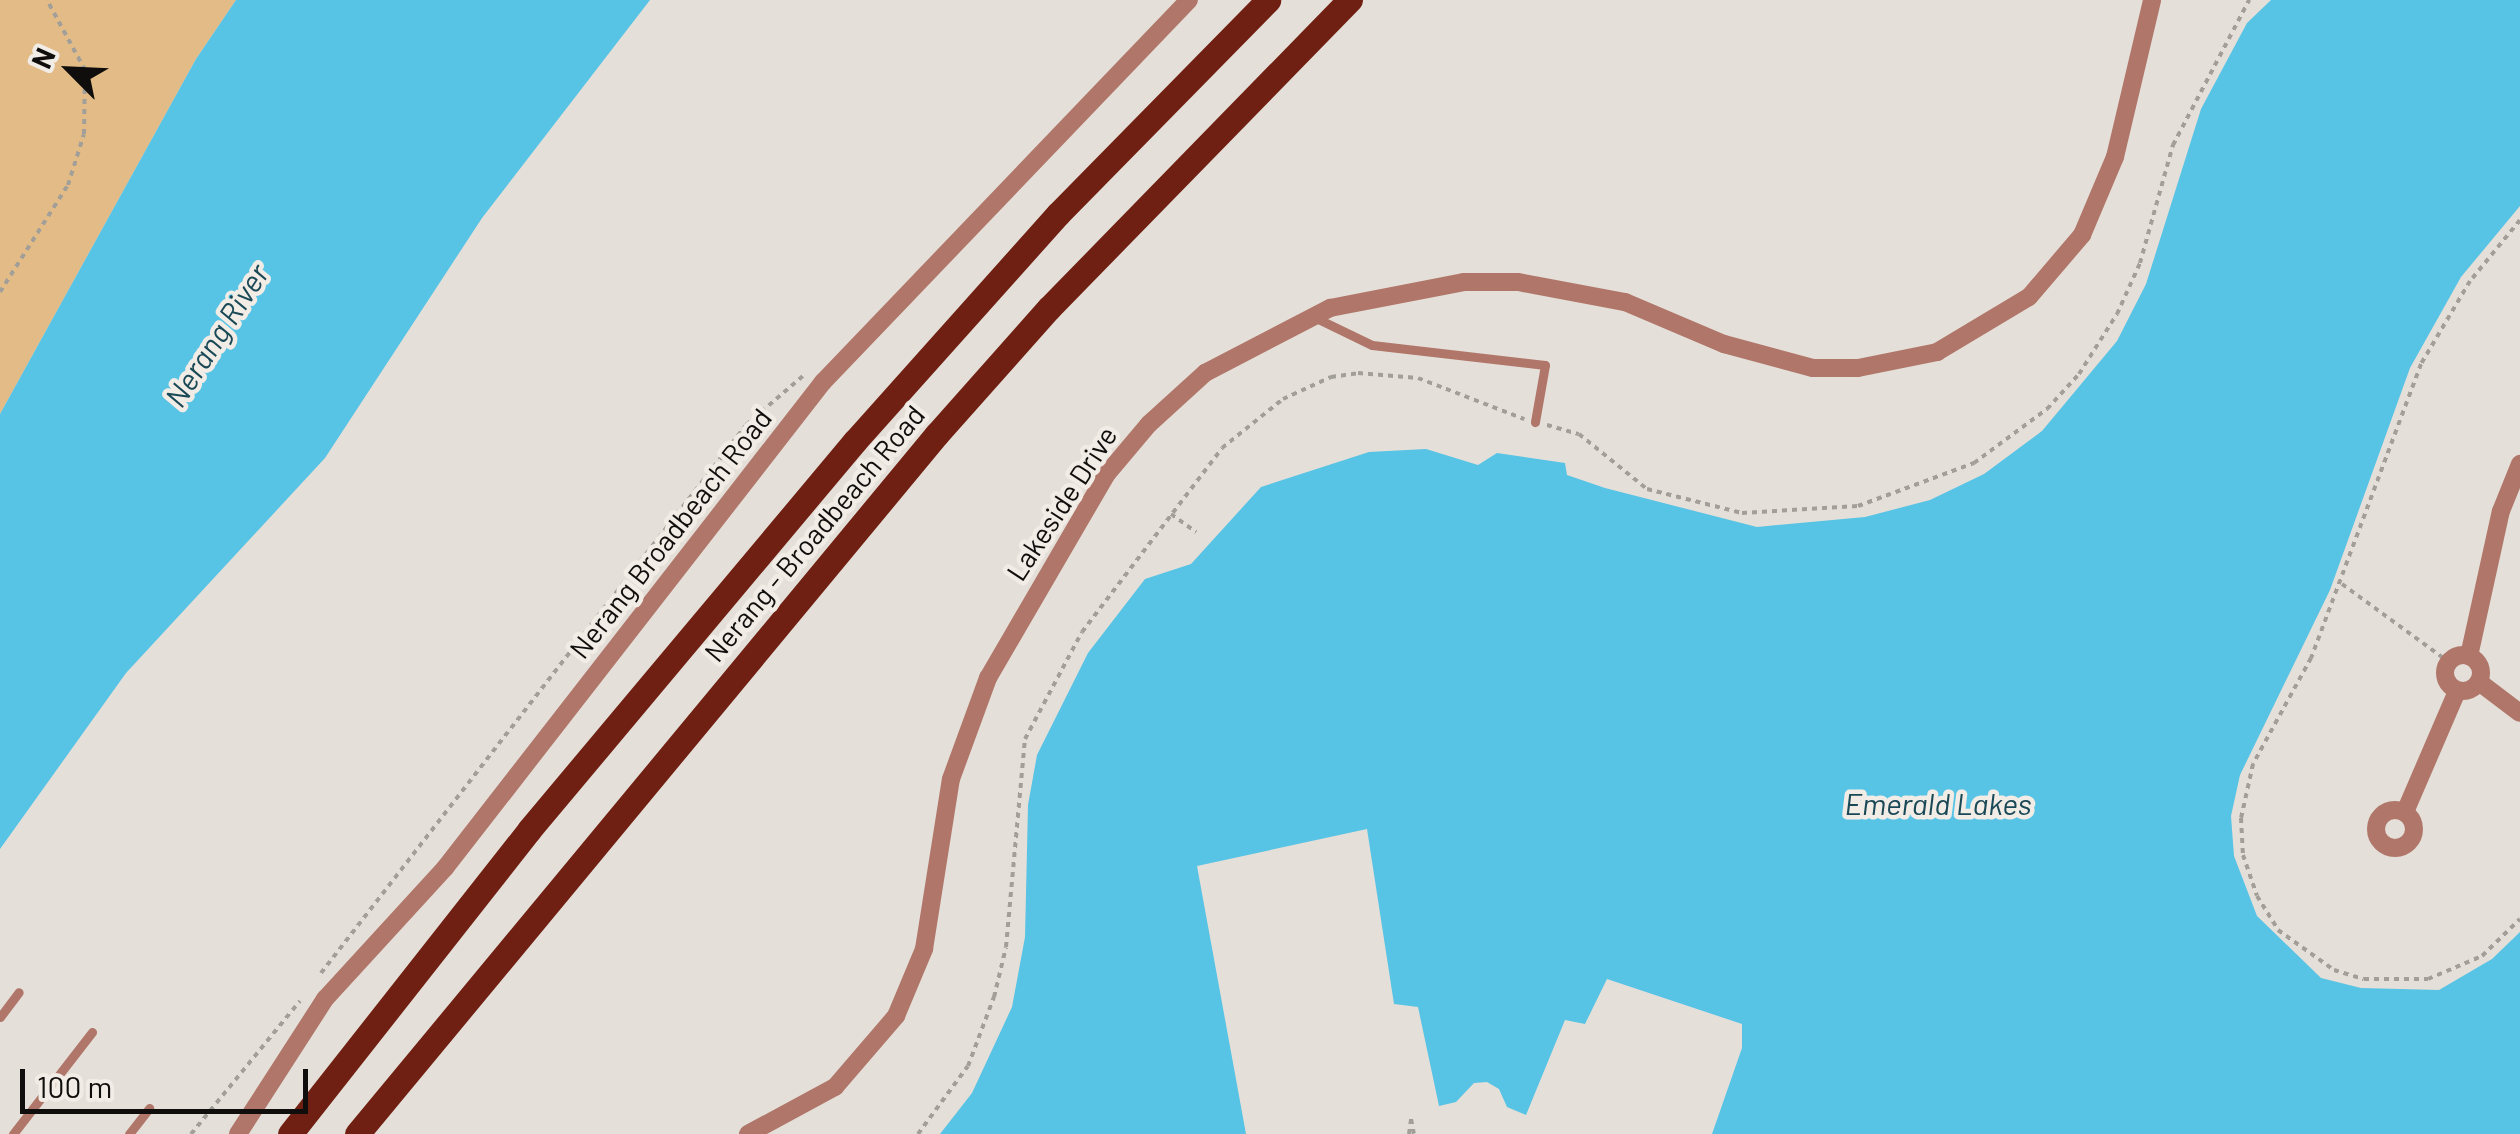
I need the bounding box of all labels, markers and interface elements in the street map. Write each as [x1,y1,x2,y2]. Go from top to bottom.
north arrow [20,20,120,120]
text: N [23,42,62,73]
water label: Nerang River [157,257,275,413]
street label: Nerang - Broadbeach Road [697,398,931,668]
street label: Nerang Broadbeach Road [562,401,778,665]
street label: Lakeside Drive [999,420,1123,586]
water label: Emerald Lakes [1844,785,2032,821]
scale bar [25,1049,312,1111]
text: 100 m [37,1068,112,1104]

